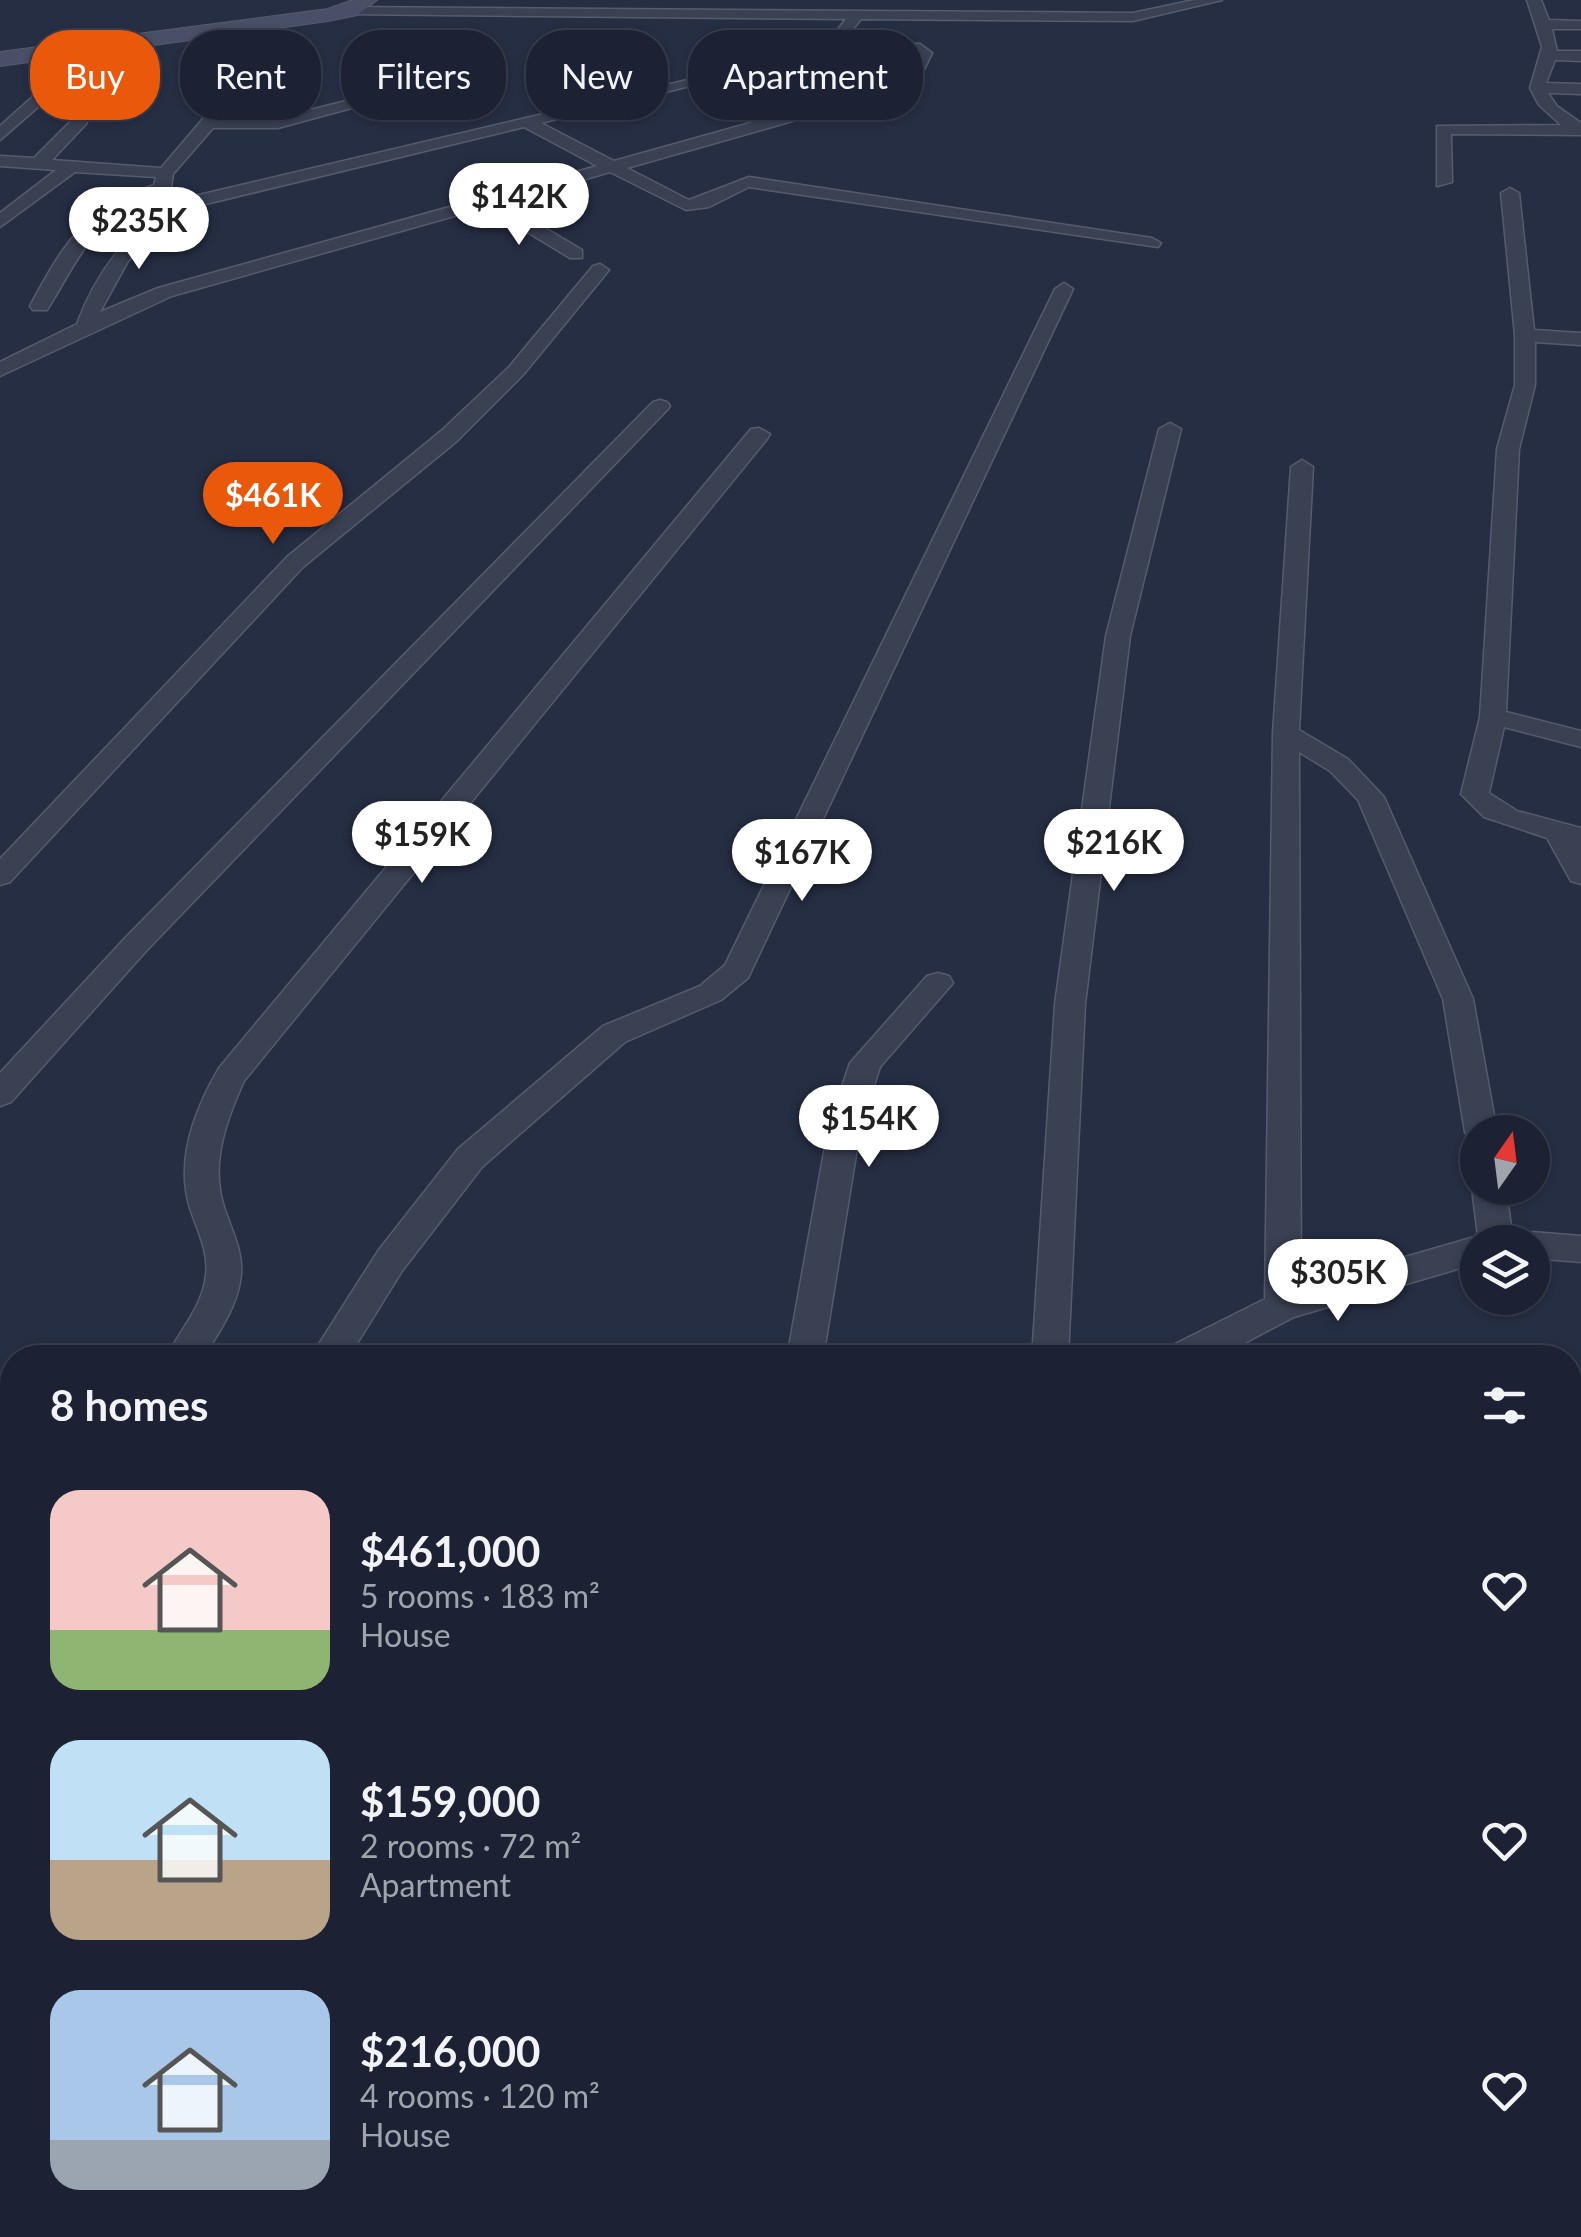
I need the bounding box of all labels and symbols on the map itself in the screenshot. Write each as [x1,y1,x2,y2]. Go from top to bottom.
pin: $142K [449,163,589,248]
pin: $235K [69,187,209,272]
pin: $461K [203,462,343,547]
pin: $159K [352,801,492,886]
pin: $216K [1044,809,1184,894]
pin: $167K [732,819,872,904]
pin: $154K [799,1085,939,1170]
north arrow [1460,1115,1550,1205]
pin: $305K [1268,1239,1408,1324]

